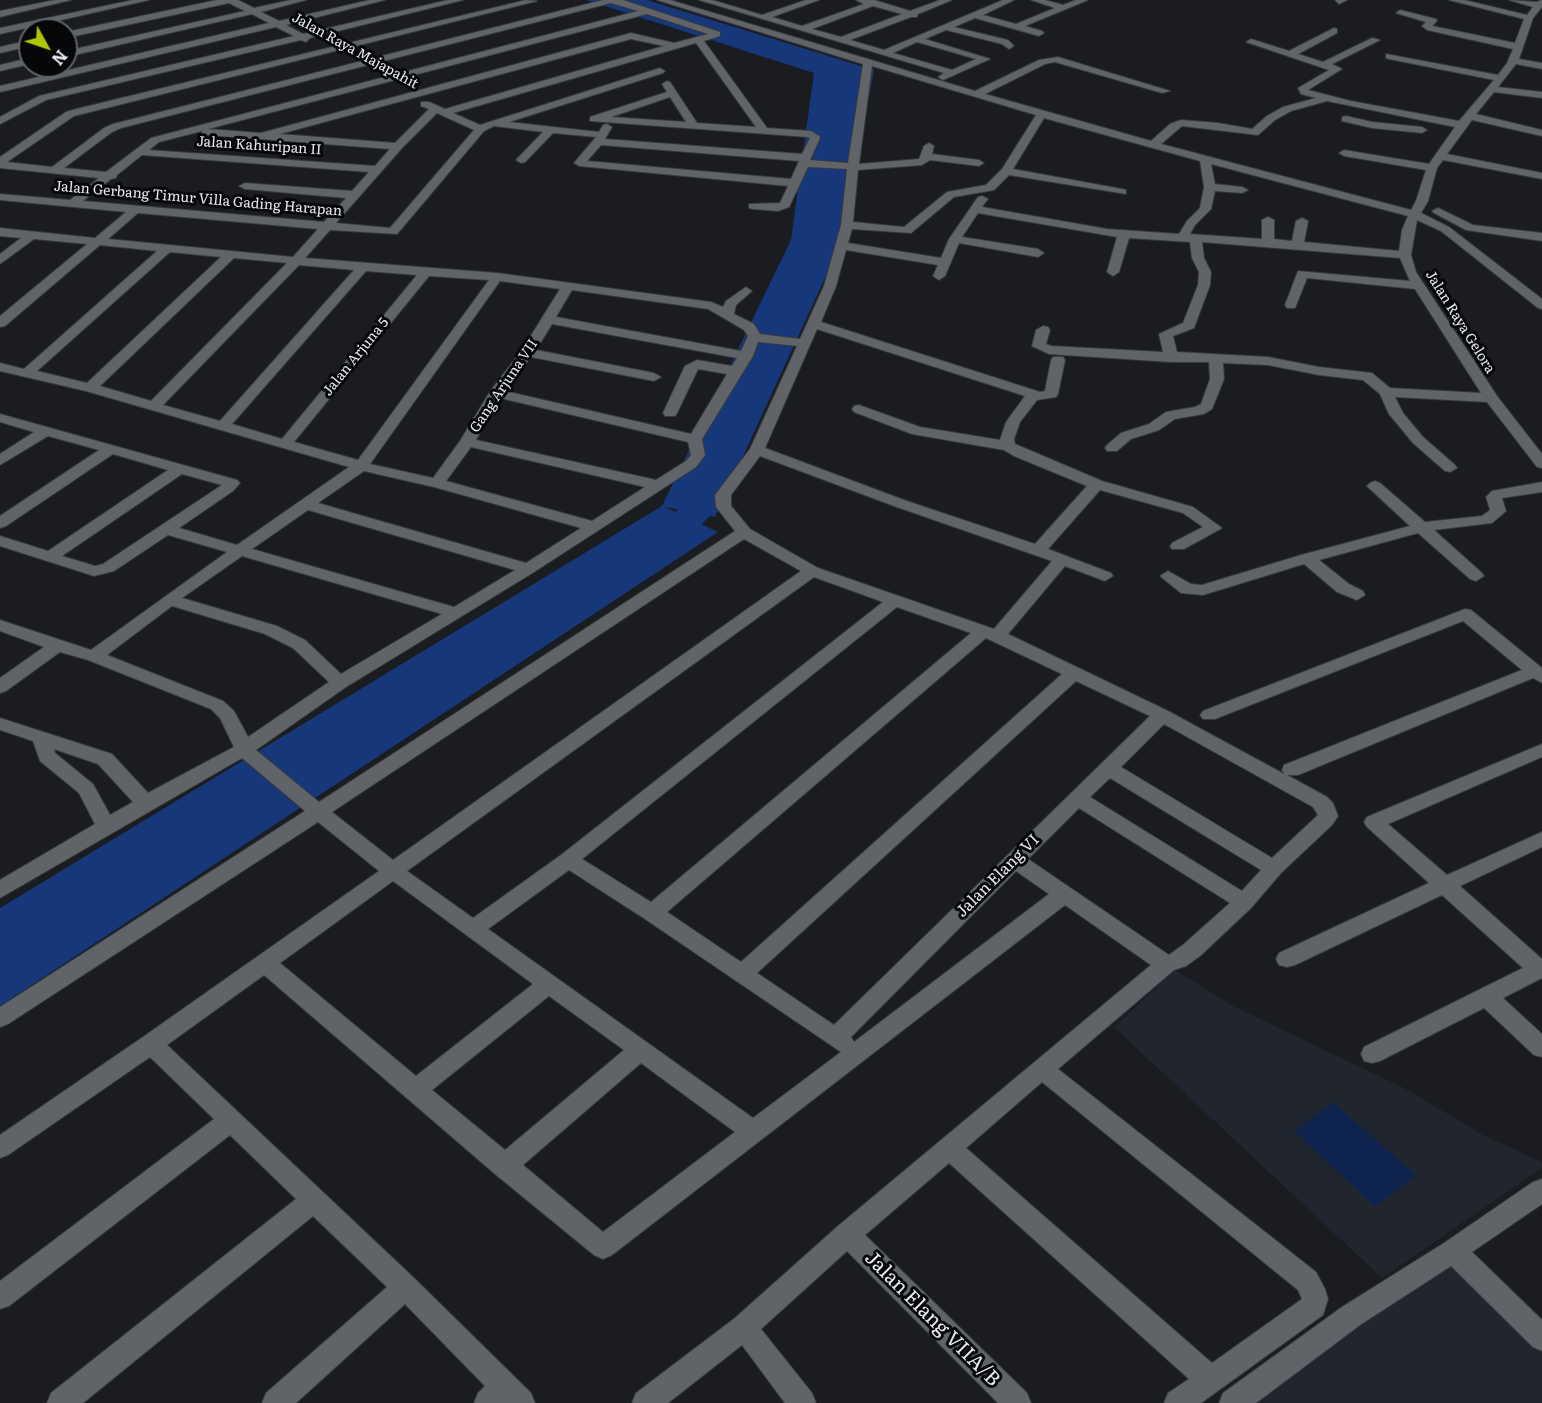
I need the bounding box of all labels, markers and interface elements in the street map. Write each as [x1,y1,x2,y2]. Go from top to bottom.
street label: Jalan Raya Majapahit [289,9,421,93]
north arrow [18,18,78,78]
text: N [47,45,74,71]
street label: Jalan Kahuripan II [196,133,322,159]
street label: Jalan Gerbang Timur Villa Gading Harapan [53,178,343,220]
street label: Jalan Raya Gelora [1422,267,1498,377]
street label: Jalan Arjuna 5 [319,315,393,399]
street label: Gang Arjuna VII [467,336,541,436]
street label: Jalan Elang VI [952,830,1044,922]
street label: Jalan Elang VIIA/B [859,1246,1005,1392]

